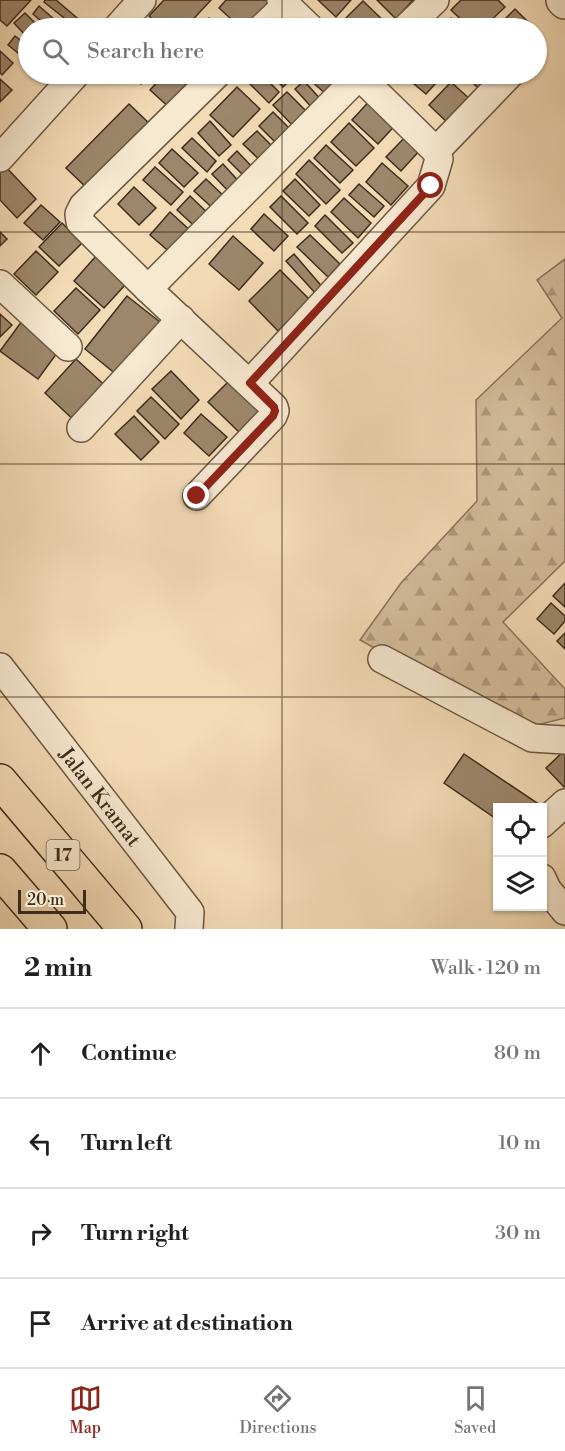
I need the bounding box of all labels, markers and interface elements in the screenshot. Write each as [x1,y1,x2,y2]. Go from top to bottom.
search box [18,18,547,84]
icon: search [39,35,72,68]
text: Search here [87,38,204,65]
route start [417,172,443,198]
route end [183,482,209,508]
street label: Jalan Kramat [52,742,146,852]
map controls [493,803,547,911]
button: locate [493,803,547,857]
road number: 17 [46,840,80,870]
button: layers [493,857,547,911]
scale bar [18,887,86,914]
text: 20 m [27,890,64,910]
text: 2 min [24,952,92,984]
text: Walk · 120 m [431,956,541,981]
icon: ahead [24,1037,57,1070]
text: Continue [81,1040,177,1067]
text: 80 m [494,1041,541,1066]
icon: left [24,1127,57,1160]
text: Turn left [81,1130,172,1157]
text: 10 m [498,1131,541,1156]
icon: right [24,1217,57,1250]
text: Turn right [81,1220,189,1247]
text: 30 m [495,1221,541,1246]
icon: arrive [24,1307,57,1340]
text: Arrive at destination [81,1310,293,1337]
tab: Map [69,1382,102,1438]
tab: Directions [239,1382,317,1438]
tab: Saved [454,1382,496,1438]

